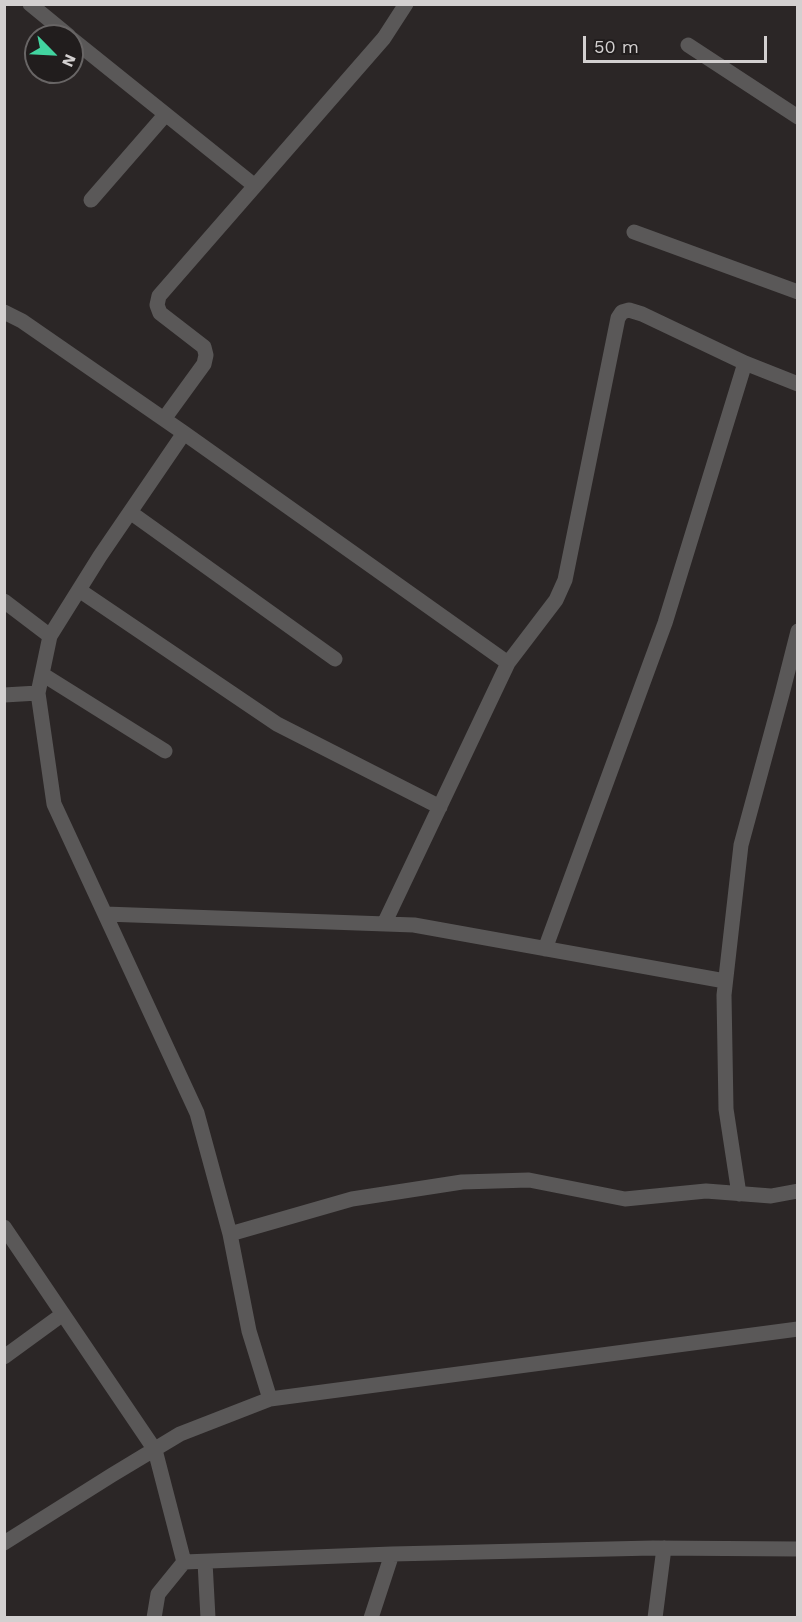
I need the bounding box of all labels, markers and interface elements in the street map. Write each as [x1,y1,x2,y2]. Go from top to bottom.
north arrow [24,24,84,84]
scale bar [586,24,770,62]
text: 50 m [594,36,639,57]
text: N [58,51,80,70]

